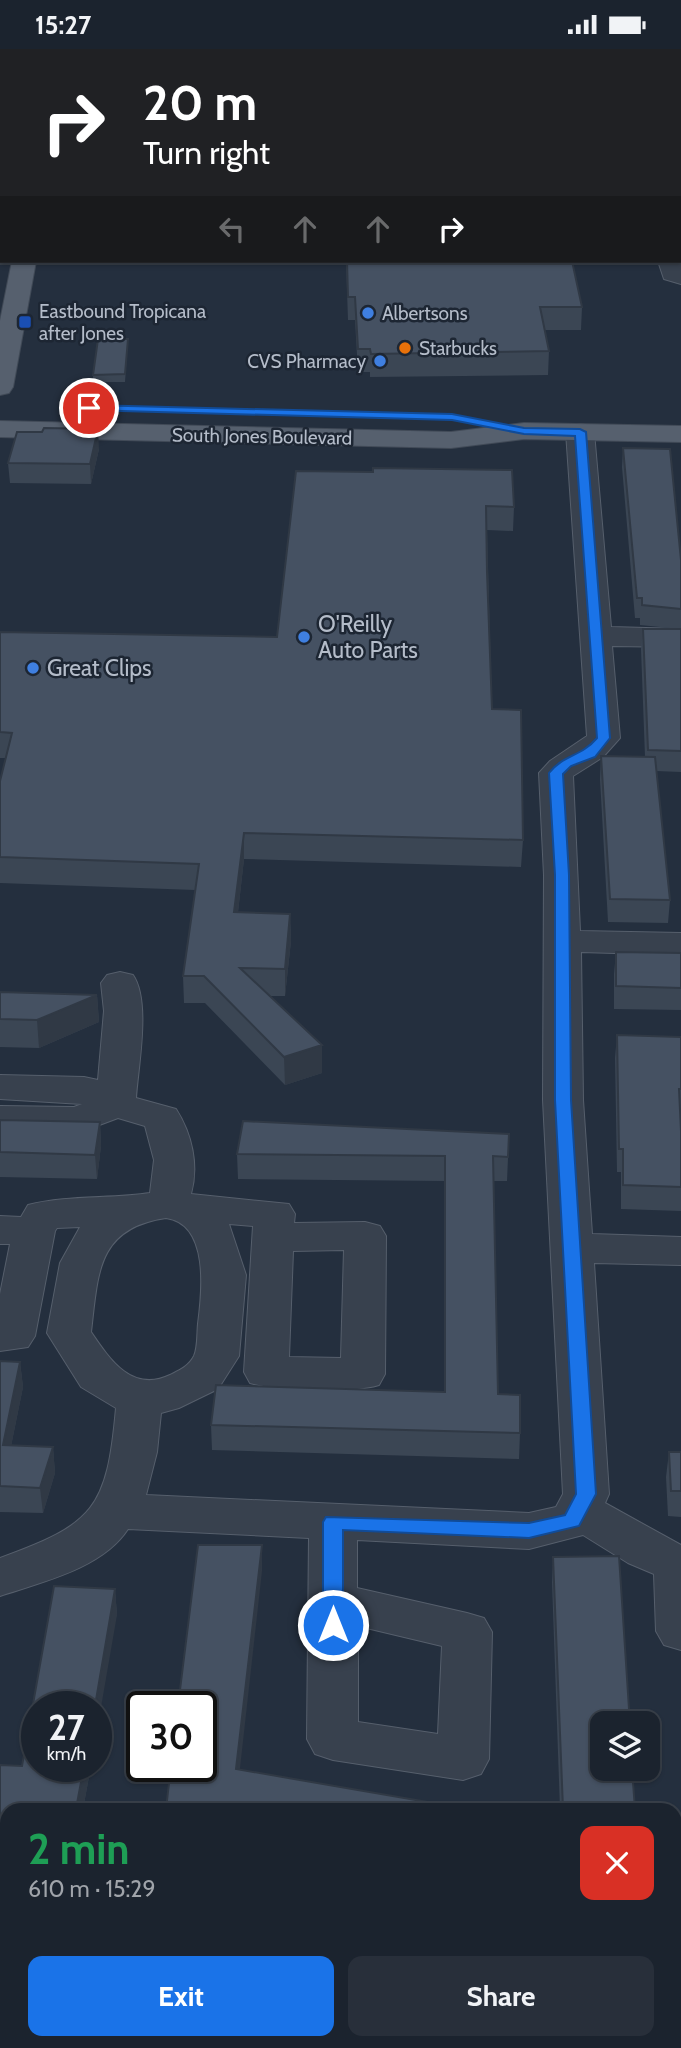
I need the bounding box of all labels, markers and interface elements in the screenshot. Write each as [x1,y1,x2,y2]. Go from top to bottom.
text: 15:27 [35,9,91,41]
text: 20 m [143,73,257,132]
icon: right [28,77,119,168]
text: Turn right [143,133,270,172]
icon: left [213,210,251,248]
icon: ahead [286,210,324,248]
icon: ahead [359,210,397,248]
icon: right [432,210,470,248]
place label: Eastbound Tropicana after Jones [39,300,206,345]
place label: Albertsons [382,302,468,325]
marker: Albertsons [360,305,376,321]
marker: Eastbound Tropicana after Jones [17,314,33,330]
place label: Starbucks [419,337,497,360]
marker: Starbucks [397,340,413,356]
place label: CVS Pharmacy [247,350,366,373]
marker: CVS Pharmacy [372,353,388,369]
pin [59,378,119,438]
icon: arrive [70,389,108,427]
street label: South Jones Boulevard [172,423,352,450]
place label: O'Reilly Auto Parts [318,610,418,664]
marker: O'Reilly Auto Parts [296,629,312,645]
place label: Great Clips [47,654,152,682]
marker: Great Clips [25,660,41,676]
position arrow [296,1588,370,1662]
speed limit sign: 30 [126,1691,217,1782]
text: 27 [48,1706,85,1749]
map controls [590,1711,660,1781]
button: layers [590,1711,660,1781]
text: km/h [47,1743,86,1765]
text: 2 min [28,1823,129,1875]
button: close [580,1826,654,1900]
text: 610 m · 15:29 [28,1875,155,1903]
button: Exit [28,1956,334,2036]
button: Share [348,1956,654,2036]

